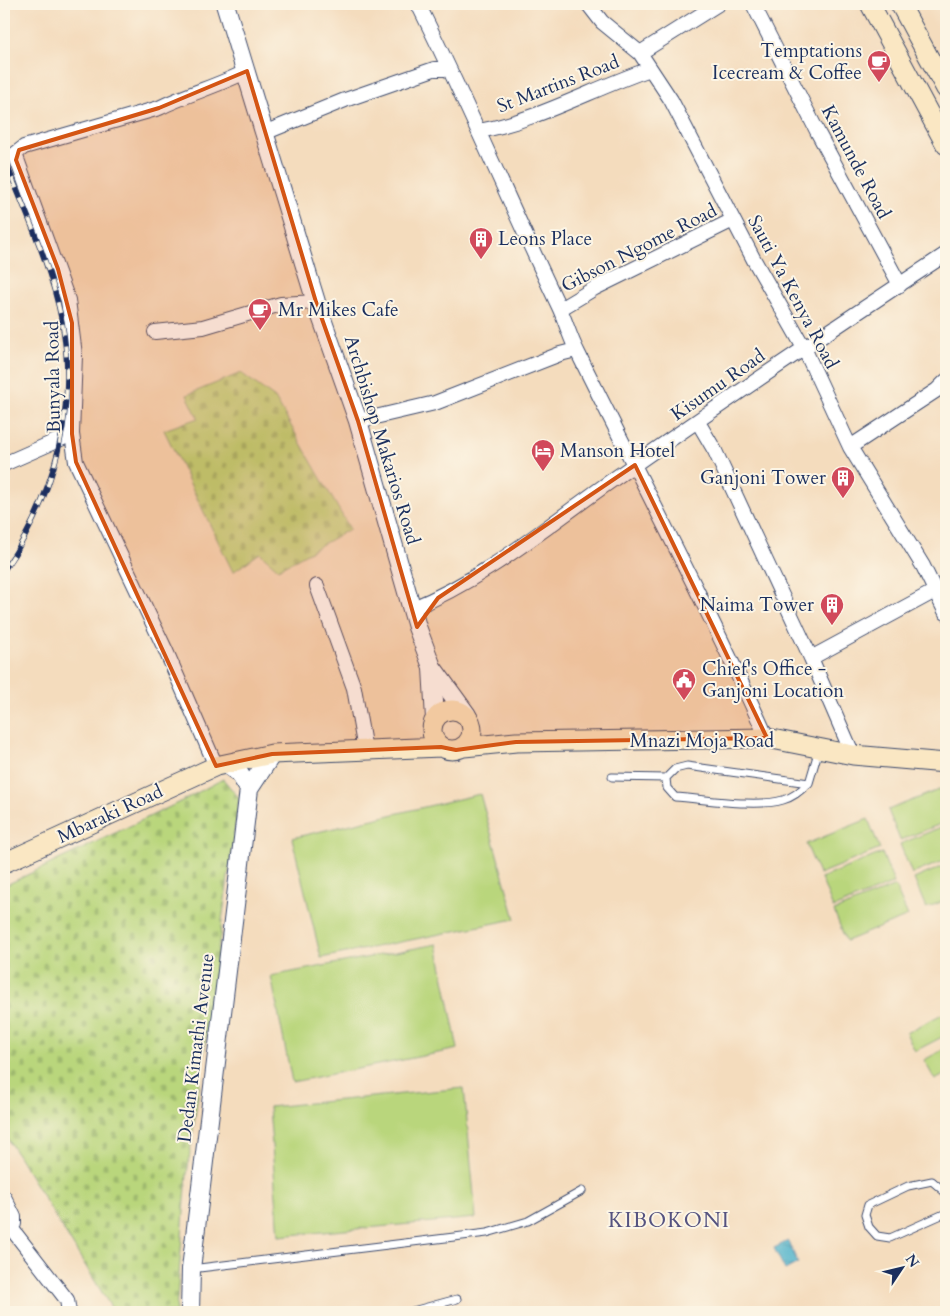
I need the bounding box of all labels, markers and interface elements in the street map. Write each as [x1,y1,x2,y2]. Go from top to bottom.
place label: Temptations Icecream & Coffee [712,38,862,86]
street label: St Martins Road [493,49,623,119]
cafe icon: Temptations Icecream & Coffee [866,49,892,83]
street label: Kamunde Road [815,101,897,223]
street label: Gibson Ngome Road [557,197,721,299]
street label: Sauti Ya Kenya Road [741,211,845,373]
building icon: Leons Place [468,226,494,260]
place label: Leons Place [498,226,592,252]
cafe icon: Mr Mikes Cafe [247,297,273,331]
place label: Mr Mikes Cafe [278,297,399,323]
street label: Bunyala Road [39,321,67,433]
street label: Archbishop Makarios Road [338,332,426,548]
street label: Kisumu Road [666,343,770,427]
hotel icon: Manson Hotel [530,438,556,472]
place label: Manson Hotel [560,438,675,464]
place label: Ganjoni Tower [700,465,826,491]
building icon: Ganjoni Tower [830,465,856,499]
place label: Naima Tower [700,592,814,618]
building icon: Naima Tower [819,592,845,626]
place label: Chief's Office - Ganjoni Location [702,656,844,704]
public building icon: Chief's Office - Ganjoni Location [671,667,697,701]
street label: Mnazi Moja Road [630,728,774,754]
street label: Mbaraki Road [53,778,167,850]
street label: Dedan Kimathi Avenue [171,952,221,1144]
district label: KIBOKONI [608,1206,730,1235]
north arrow [878,1244,928,1294]
text: N [901,1250,924,1271]

